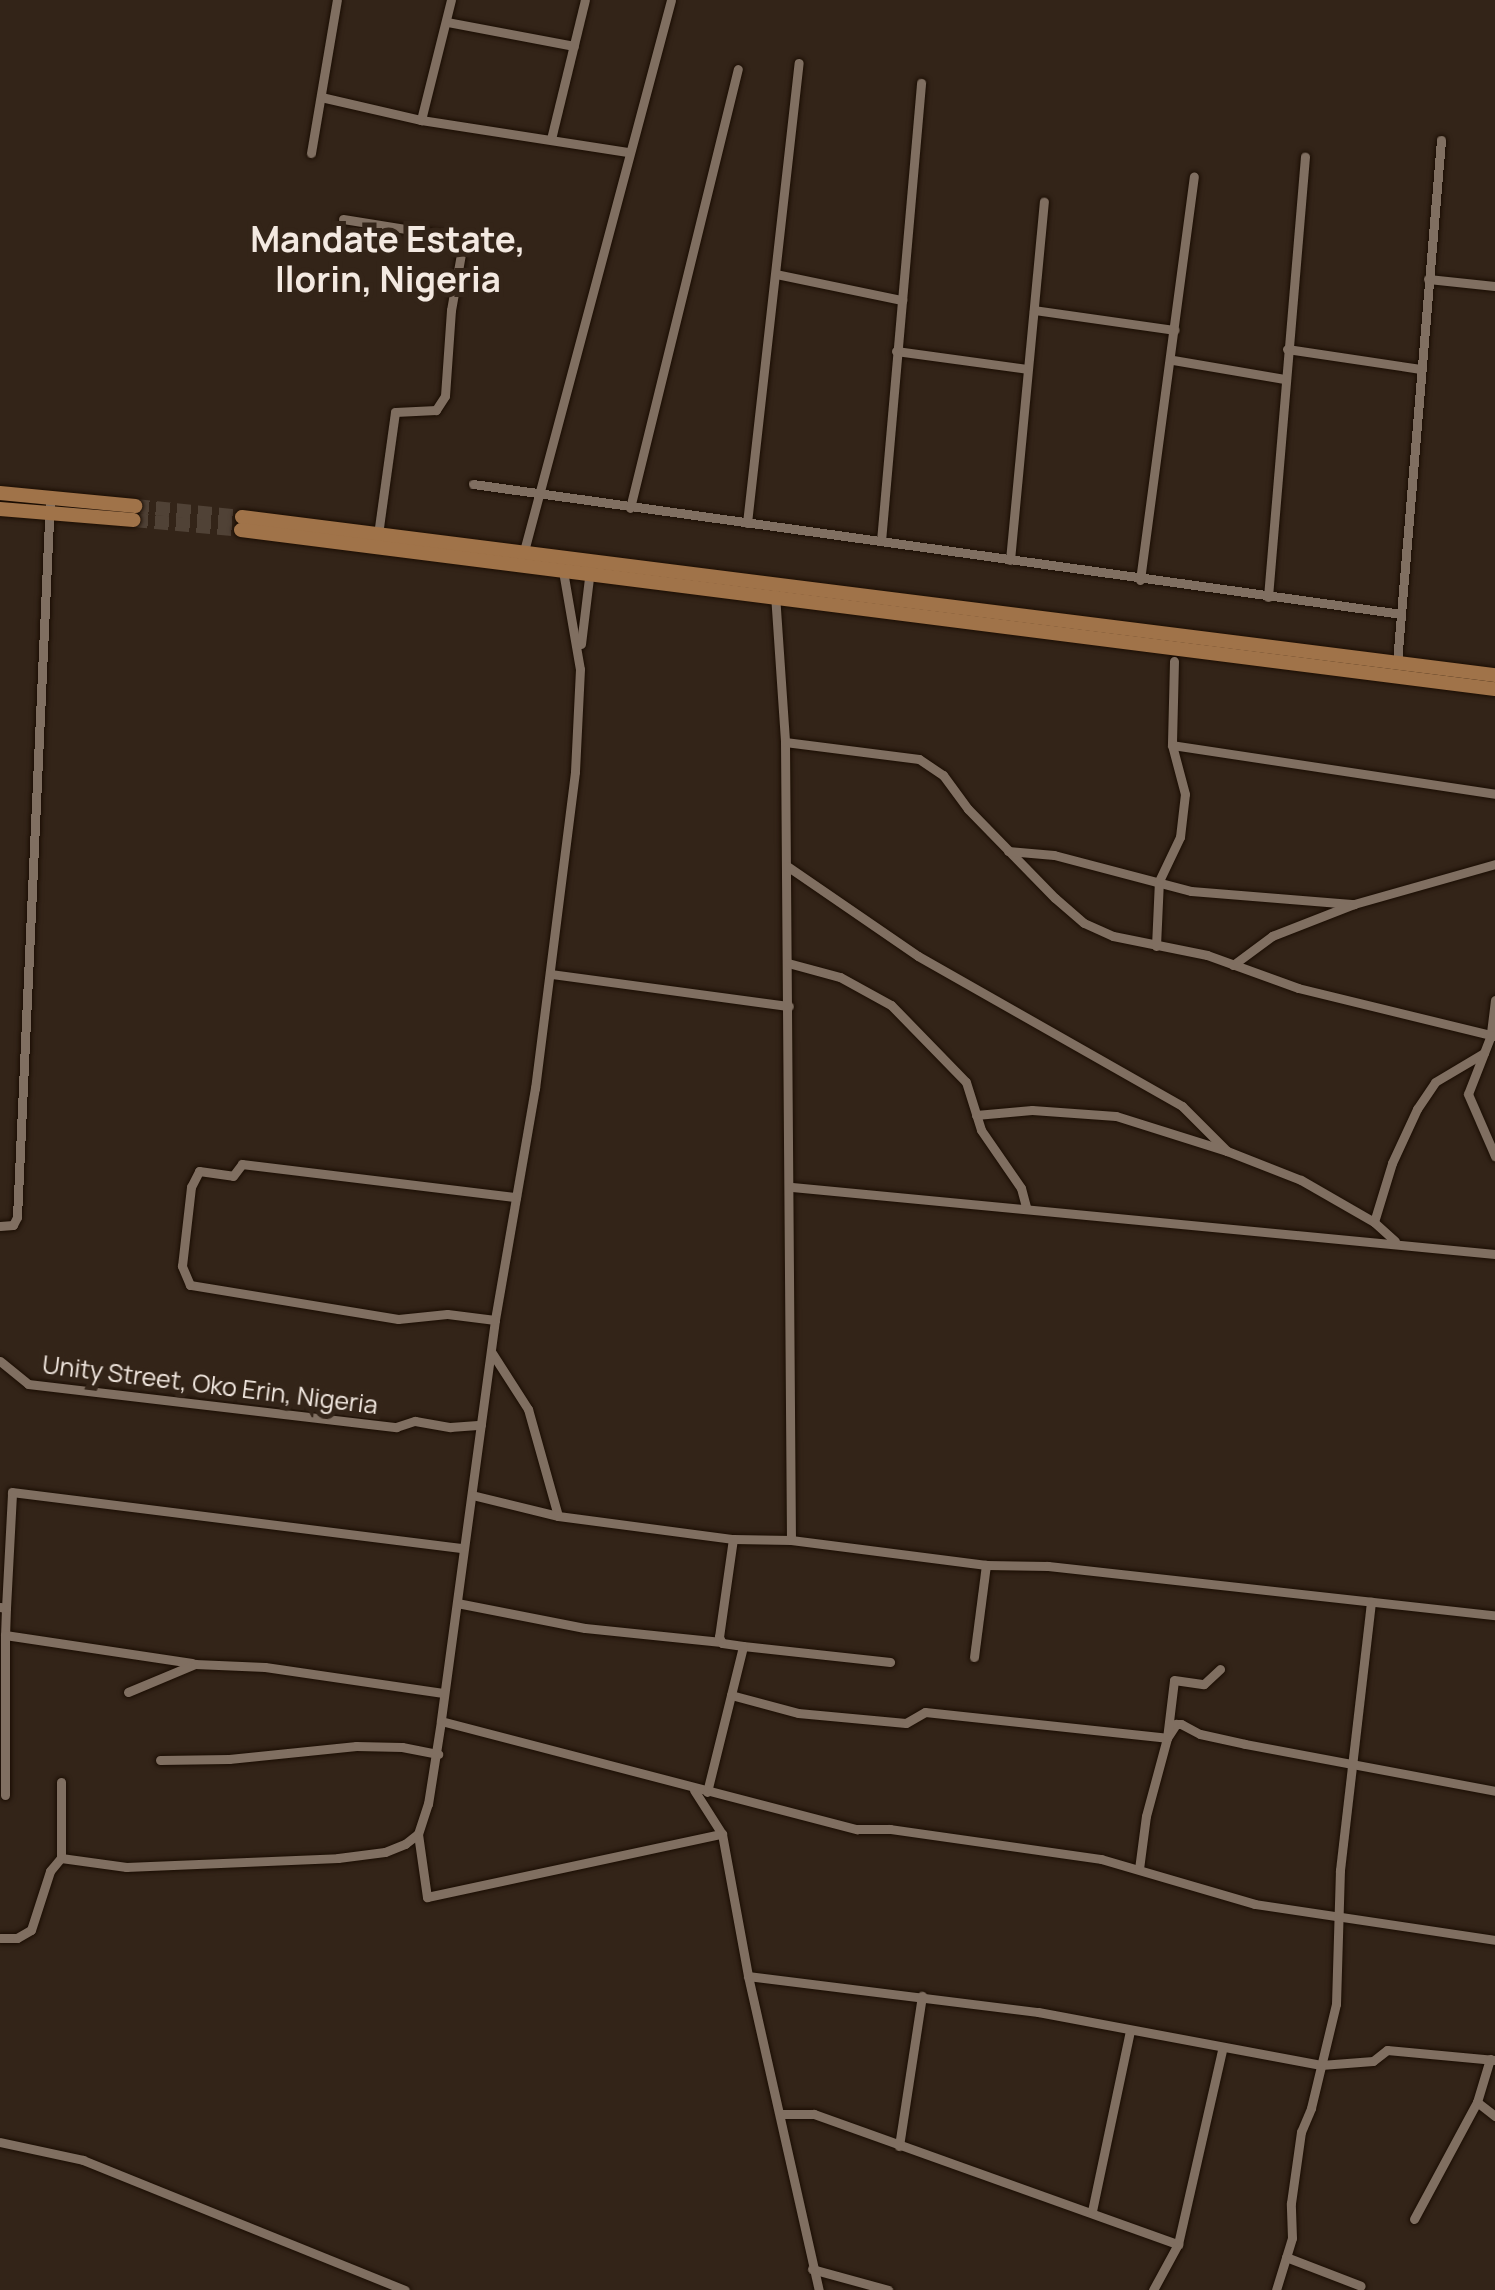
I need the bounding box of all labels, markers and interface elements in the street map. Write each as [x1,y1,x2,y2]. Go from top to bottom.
district label: Mandate Estate, Ilorin, Nigeria [250,218,526,300]
street label: Unity Street, Oko Erin, Nigeria [41,1350,379,1420]

